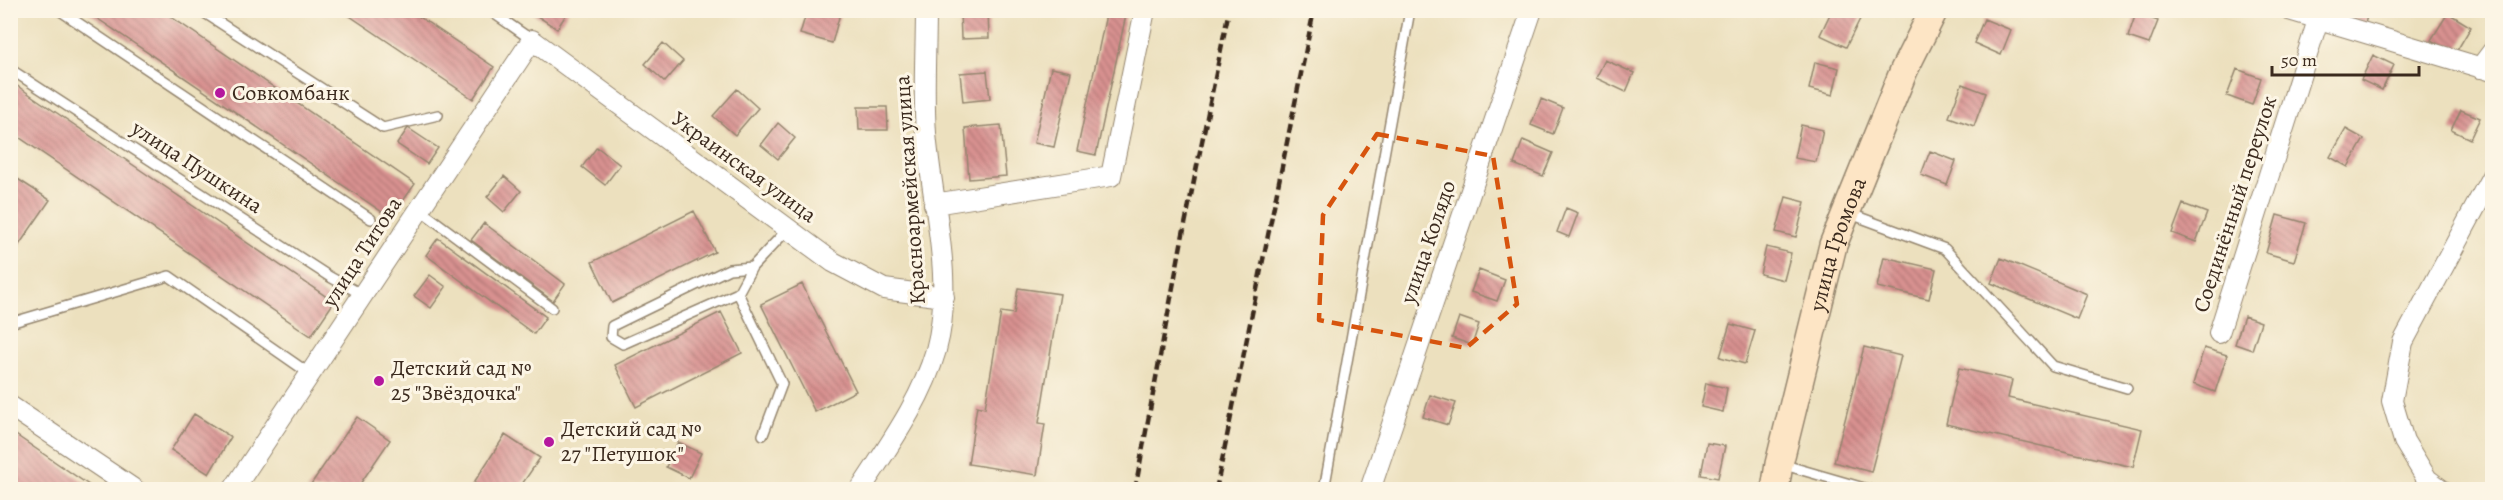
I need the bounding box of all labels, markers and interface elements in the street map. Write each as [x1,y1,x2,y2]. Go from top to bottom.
scale bar [2272,39,2419,77]
text: 50 m [2281,48,2317,72]
street label: Красноармейская улица [887,73,933,306]
place label: Совкомбанк [232,78,350,108]
marker: Совкомбанк [213,86,227,100]
street label: Соединённый переулок [2186,92,2284,316]
street label: Украинская улица [665,104,823,230]
street label: улица Пушкина [125,113,269,221]
street label: улица Громова [1802,172,1874,315]
street label: улица Колядо [1393,176,1463,309]
street label: улица Титова [314,190,409,314]
place label: Детский сад № 25 "Звёздочка" [391,353,532,408]
marker: Детский сад № 25 "Звёздочка" [372,374,386,388]
place label: Детский сад № 27 "Петушок" [561,414,702,469]
marker: Детский сад № 27 "Петушок" [542,435,556,449]

